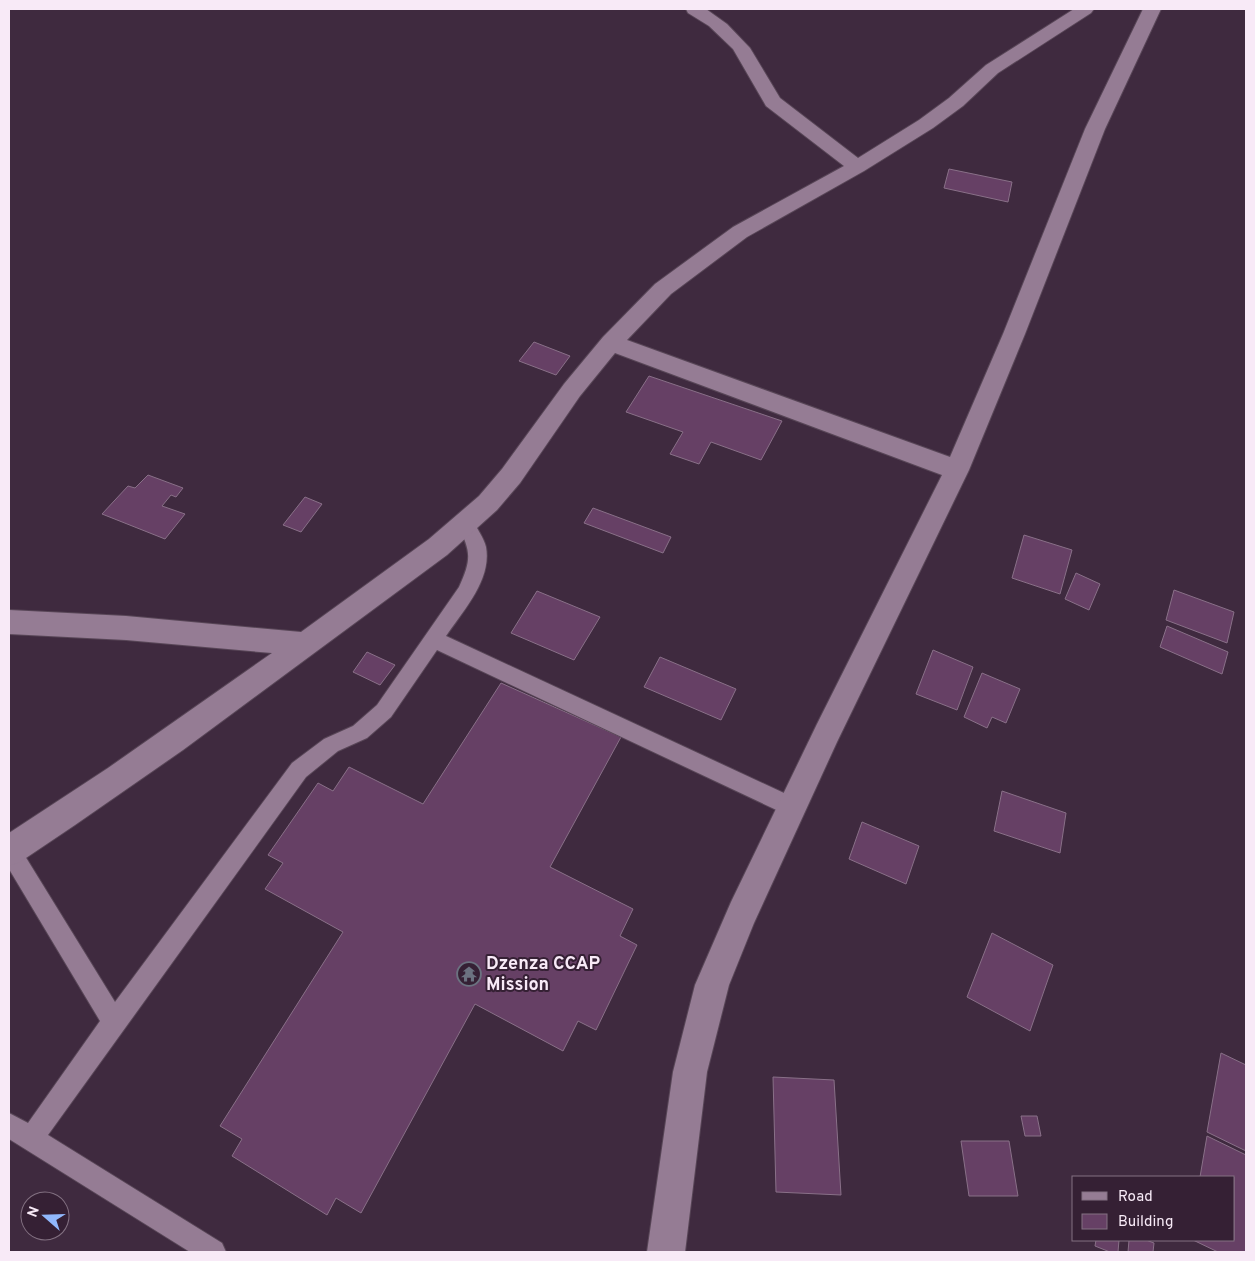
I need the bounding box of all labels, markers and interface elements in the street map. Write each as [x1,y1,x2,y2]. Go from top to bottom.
place label: Dzenza CCAP Mission [486,953,600,997]
temple icon: Dzenza CCAP Mission [456,961,482,987]
legend [1072,1176,1235,1241]
text: Road [1118,1188,1153,1207]
north arrow [20,1191,70,1241]
text: N [24,1204,44,1220]
text: Building [1118,1213,1173,1232]

